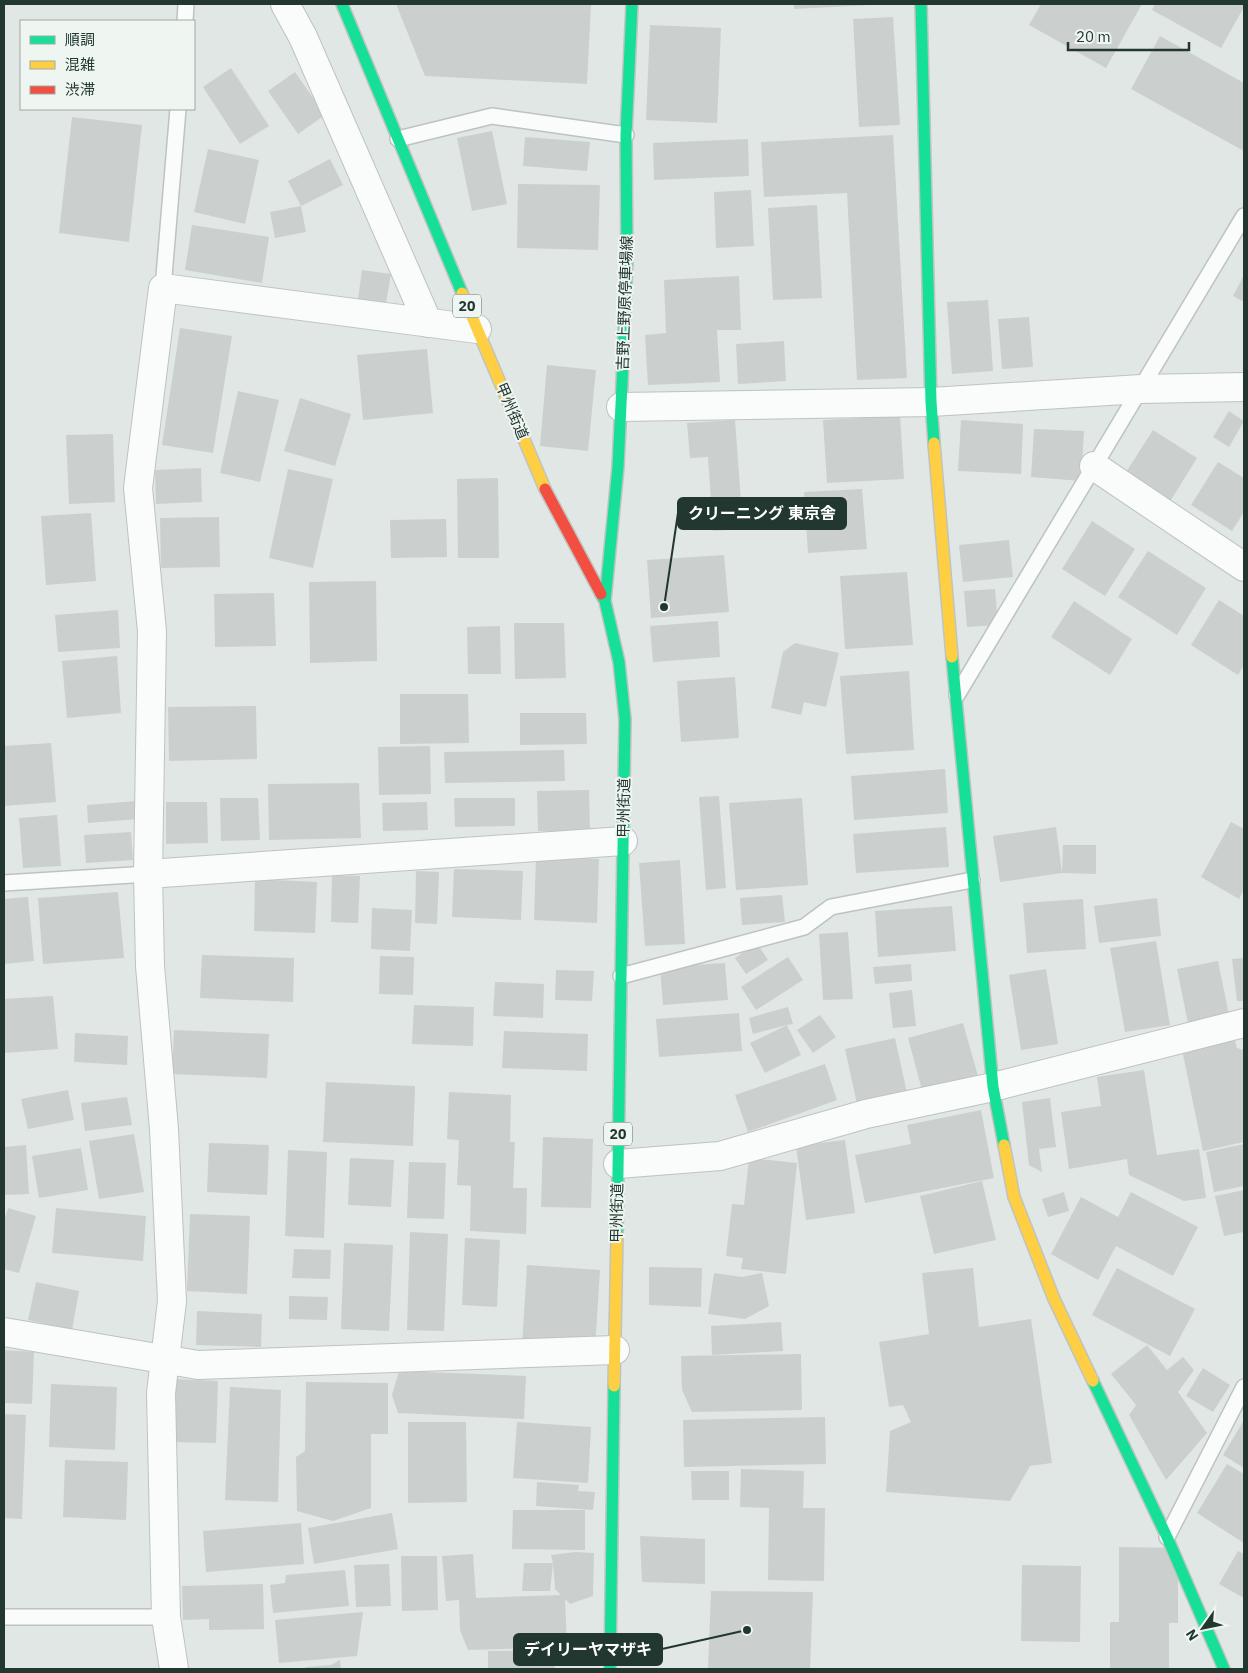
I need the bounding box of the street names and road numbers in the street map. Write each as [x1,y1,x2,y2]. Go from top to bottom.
street label: 吉野上野原停車場線 [613,235,636,371]
road number: 20 [453,294,481,318]
street label: 甲州街道 [492,379,533,442]
street label: 甲州街道 [613,778,634,838]
road number: 20 [604,1122,632,1146]
street label: 甲州街道 [606,1183,627,1243]

